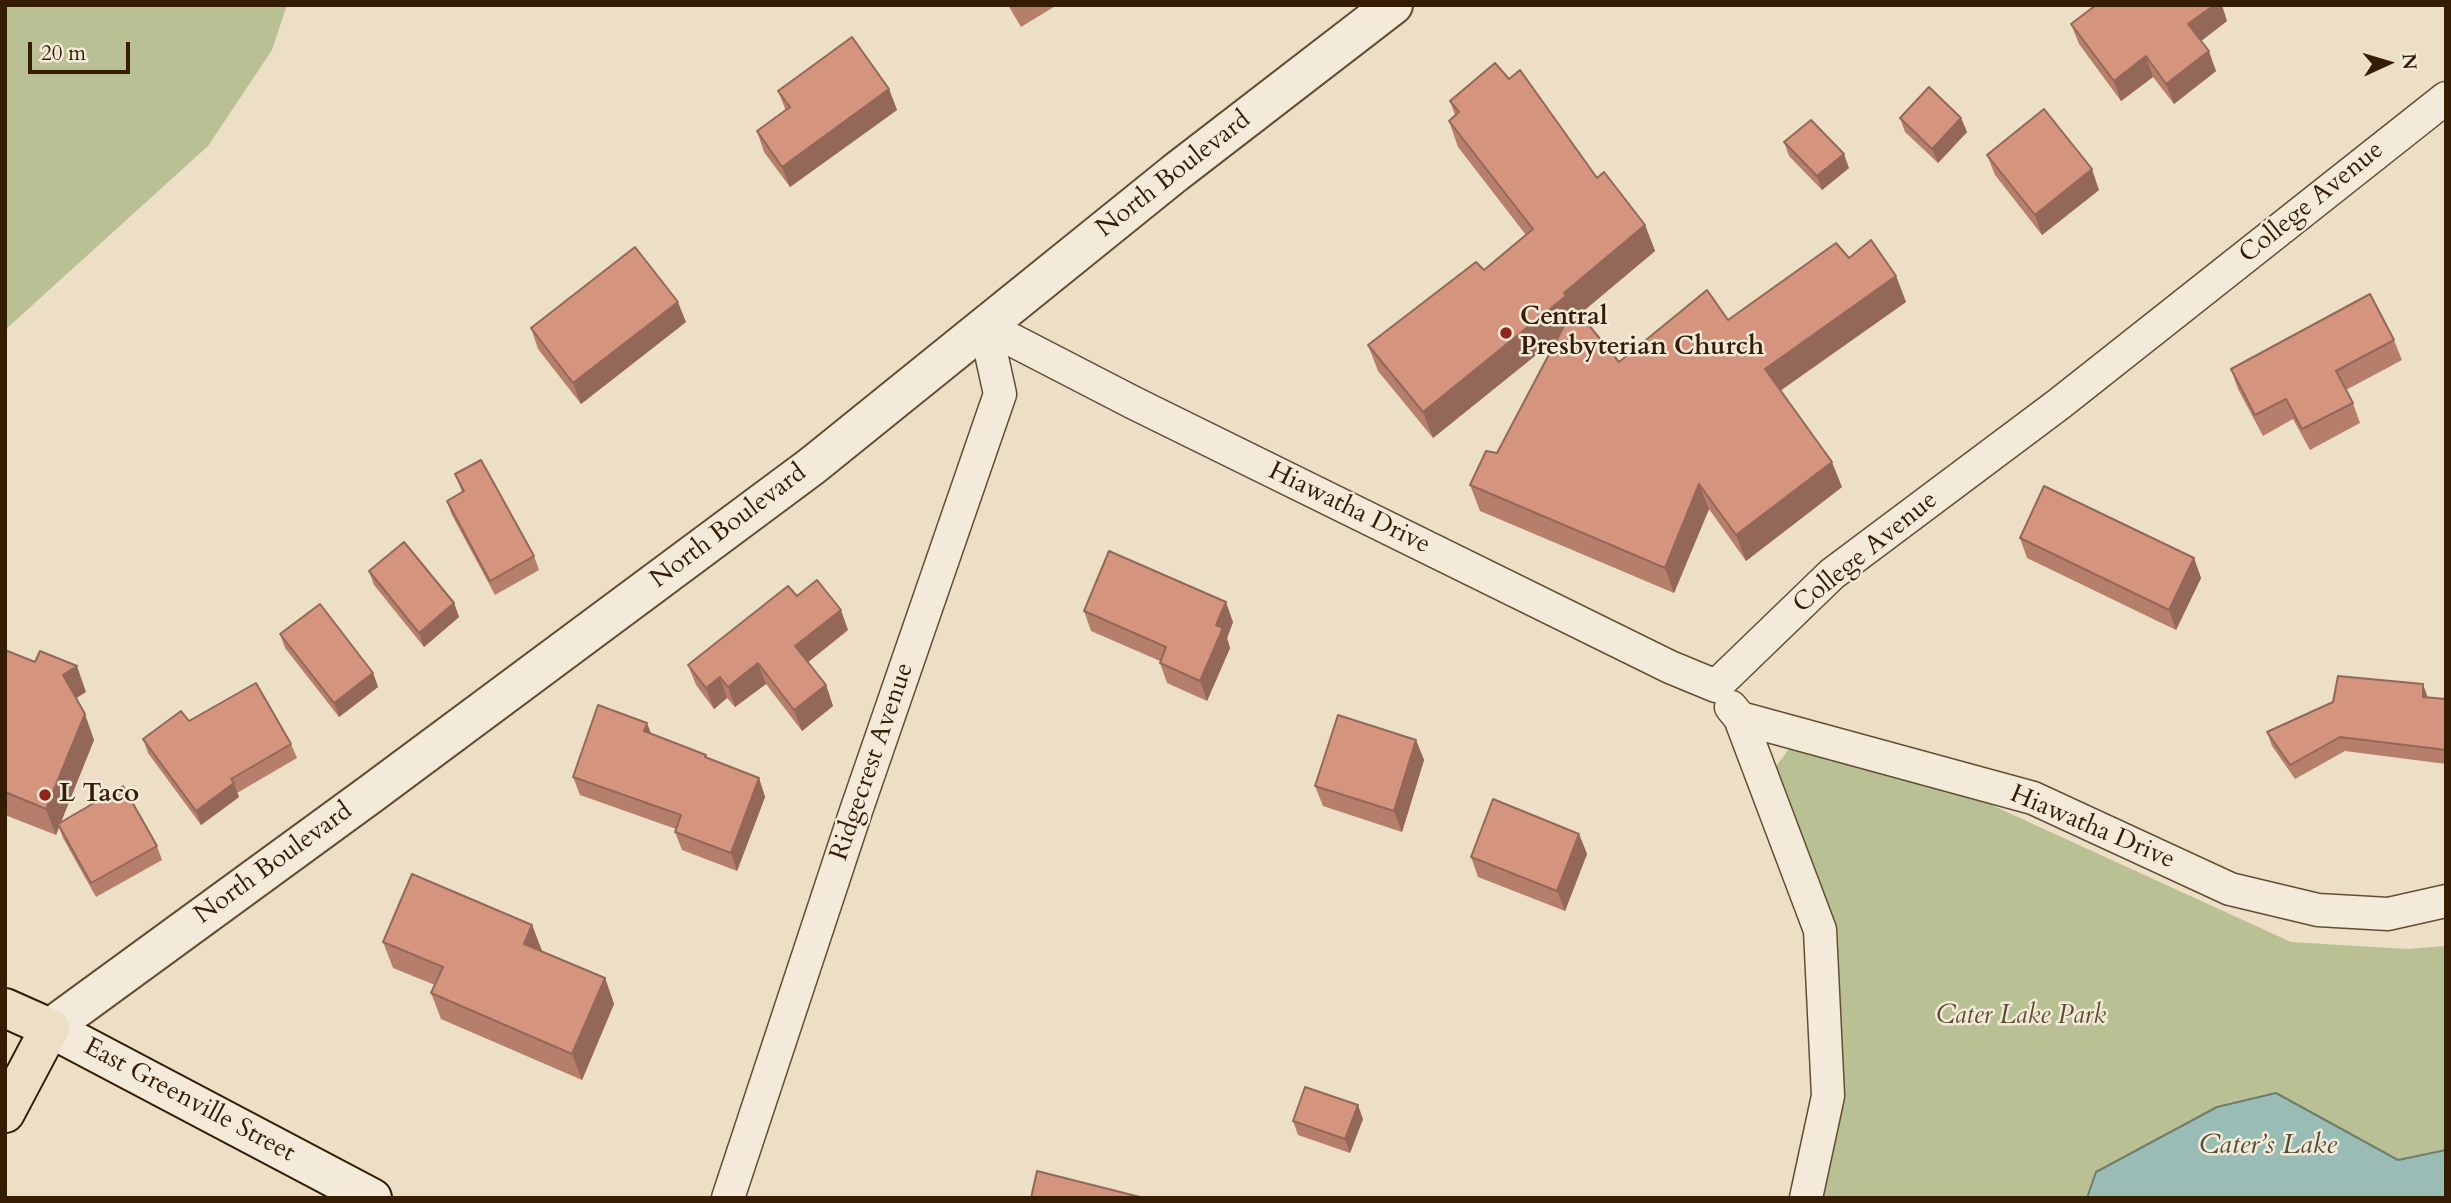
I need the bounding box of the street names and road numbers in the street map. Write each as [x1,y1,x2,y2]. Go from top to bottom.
street label: North Boulevard [1091,105,1257,245]
street label: College Avenue [2234,135,2390,271]
street label: Hiawatha Drive [1263,456,1435,562]
street label: North Boulevard [645,458,813,596]
street label: College Avenue [1788,485,1944,621]
street label: Ridgecrest Avenue [825,659,921,865]
street label: Hiawatha Drive [2005,779,2179,877]
street label: North Boulevard [189,796,359,932]
street label: East Greenville Street [78,1032,300,1170]

